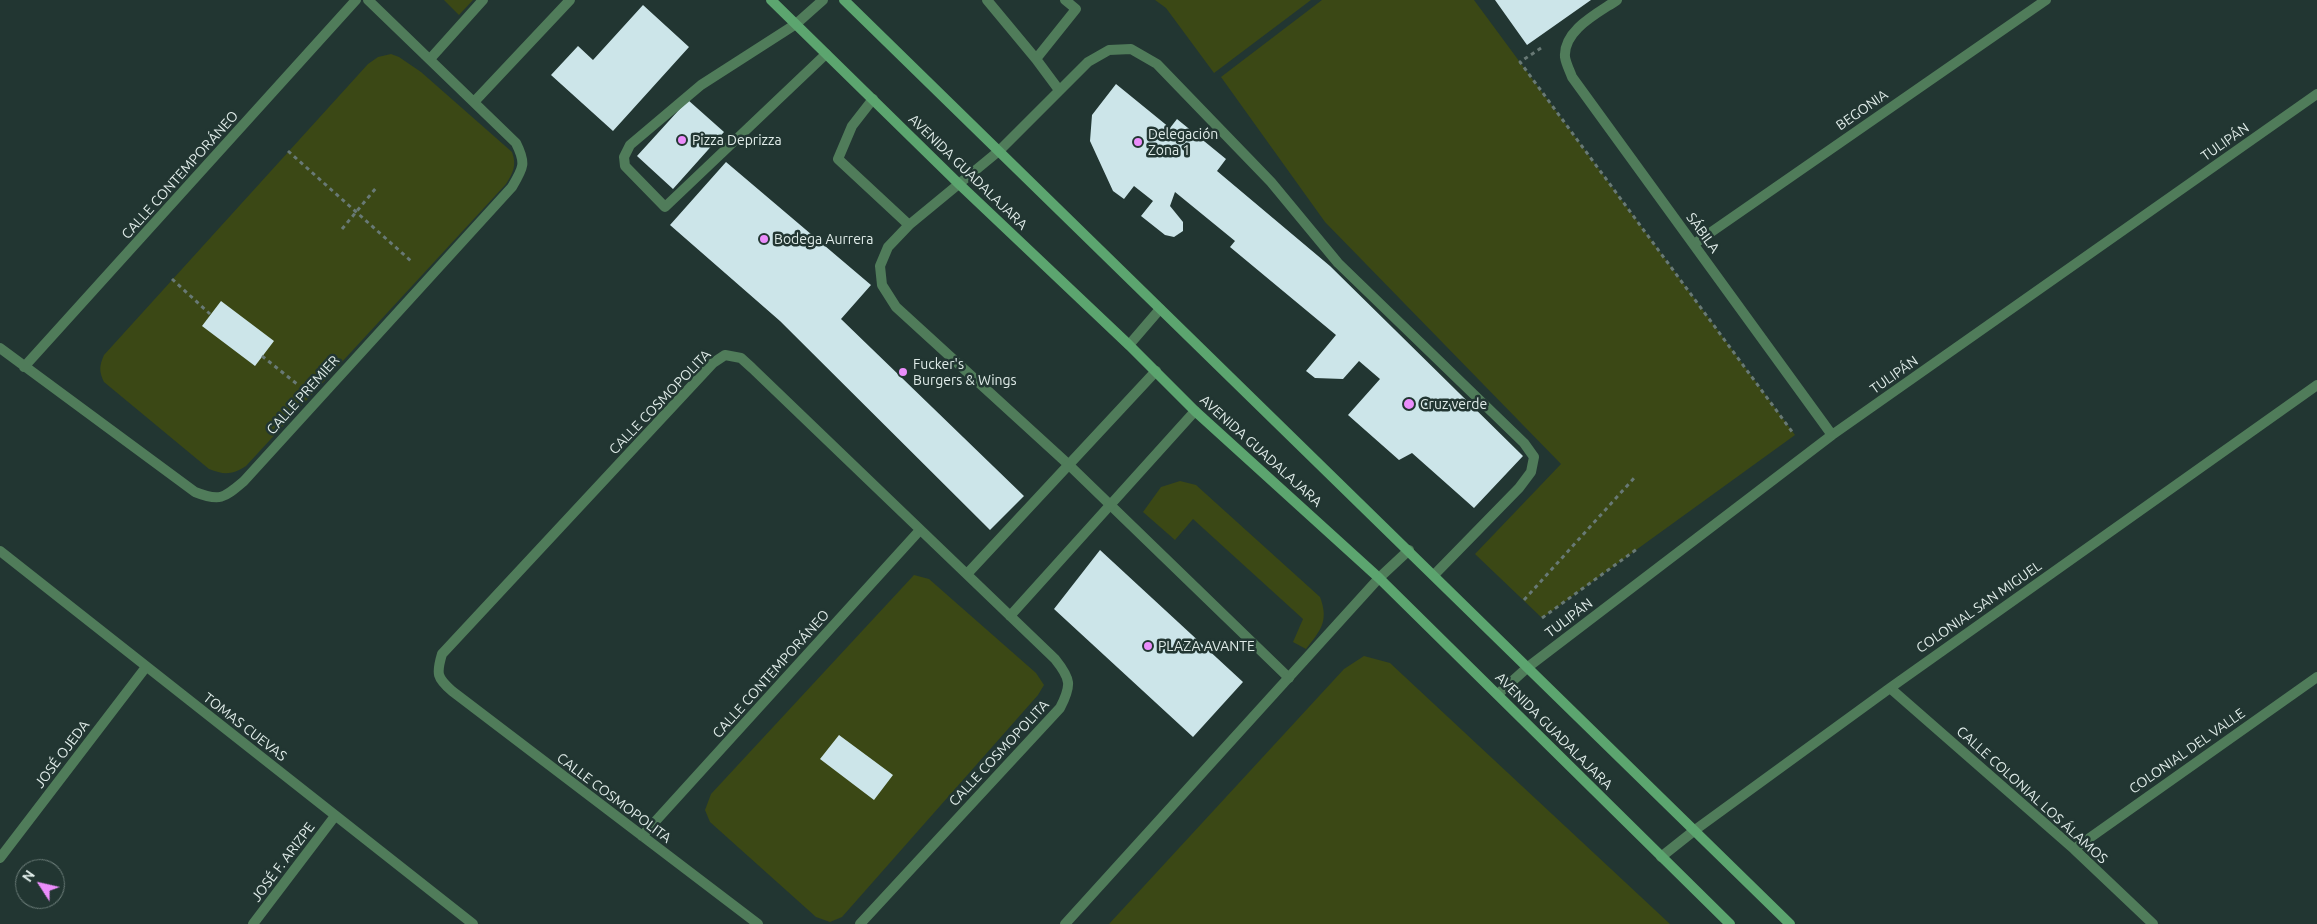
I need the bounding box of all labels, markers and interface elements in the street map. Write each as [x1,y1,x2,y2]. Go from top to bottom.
street label: BEGONIA [1833,86,1891,134]
street label: CALLE CONTEMPORÁNEO [118,108,242,242]
street label: AVENIDA GUADALAJARA [905,111,1031,233]
street label: TULIPÁN [2198,119,2252,165]
place label: Delegación Zona 1 [1148,126,1218,158]
place label: Pizza Deprizza [692,132,782,148]
marker: Pizza Deprizza [676,134,688,146]
marker: Delegación Zona 1 [1132,136,1144,148]
street label: SÁBILA [1683,210,1723,256]
place label: Bodega Aurrera [774,231,873,247]
marker: Bodega Aurrera [758,233,770,245]
street label: CALLE COSMOPOLITA [606,346,714,458]
street label: CALLE PREMIER [263,352,343,438]
street label: TULIPÁN [1867,352,1921,398]
place label: Fucker's Burgers & Wings [913,356,1017,388]
marker: Fucker's Burgers & Wings [897,366,909,378]
street label: AVENIDA GUADALAJARA [1196,392,1326,510]
place label: Cruz verde [1420,396,1487,412]
marker: Cruz verde [1402,397,1416,411]
street label: COLONIAL SAN MIGUEL [1913,557,2045,657]
street label: TULIPÁN [1542,595,1596,641]
street label: CALLE CONTEMPORÁNEO [709,607,833,741]
place label: PLAZA AVANTE [1158,638,1255,654]
marker: PLAZA AVANTE [1142,640,1154,652]
street label: AVENIDA GUADALAJARA [1492,669,1616,793]
street label: TOMAS CUEVAS [200,689,290,765]
street label: CALLE COSMOPOLITA [945,696,1053,810]
street label: COLONIAL DEL VALLE [2126,705,2248,797]
street label: JOSÉ OJEDA [31,717,93,791]
street label: CALLE COLONIAL LOS ÁLAMOS [1953,723,2111,867]
street label: CALLE COSMOPOLITA [553,749,675,847]
street label: JOSÉ F. ARIZPE [248,819,318,905]
north arrow [15,859,65,909]
text: N [19,867,38,885]

